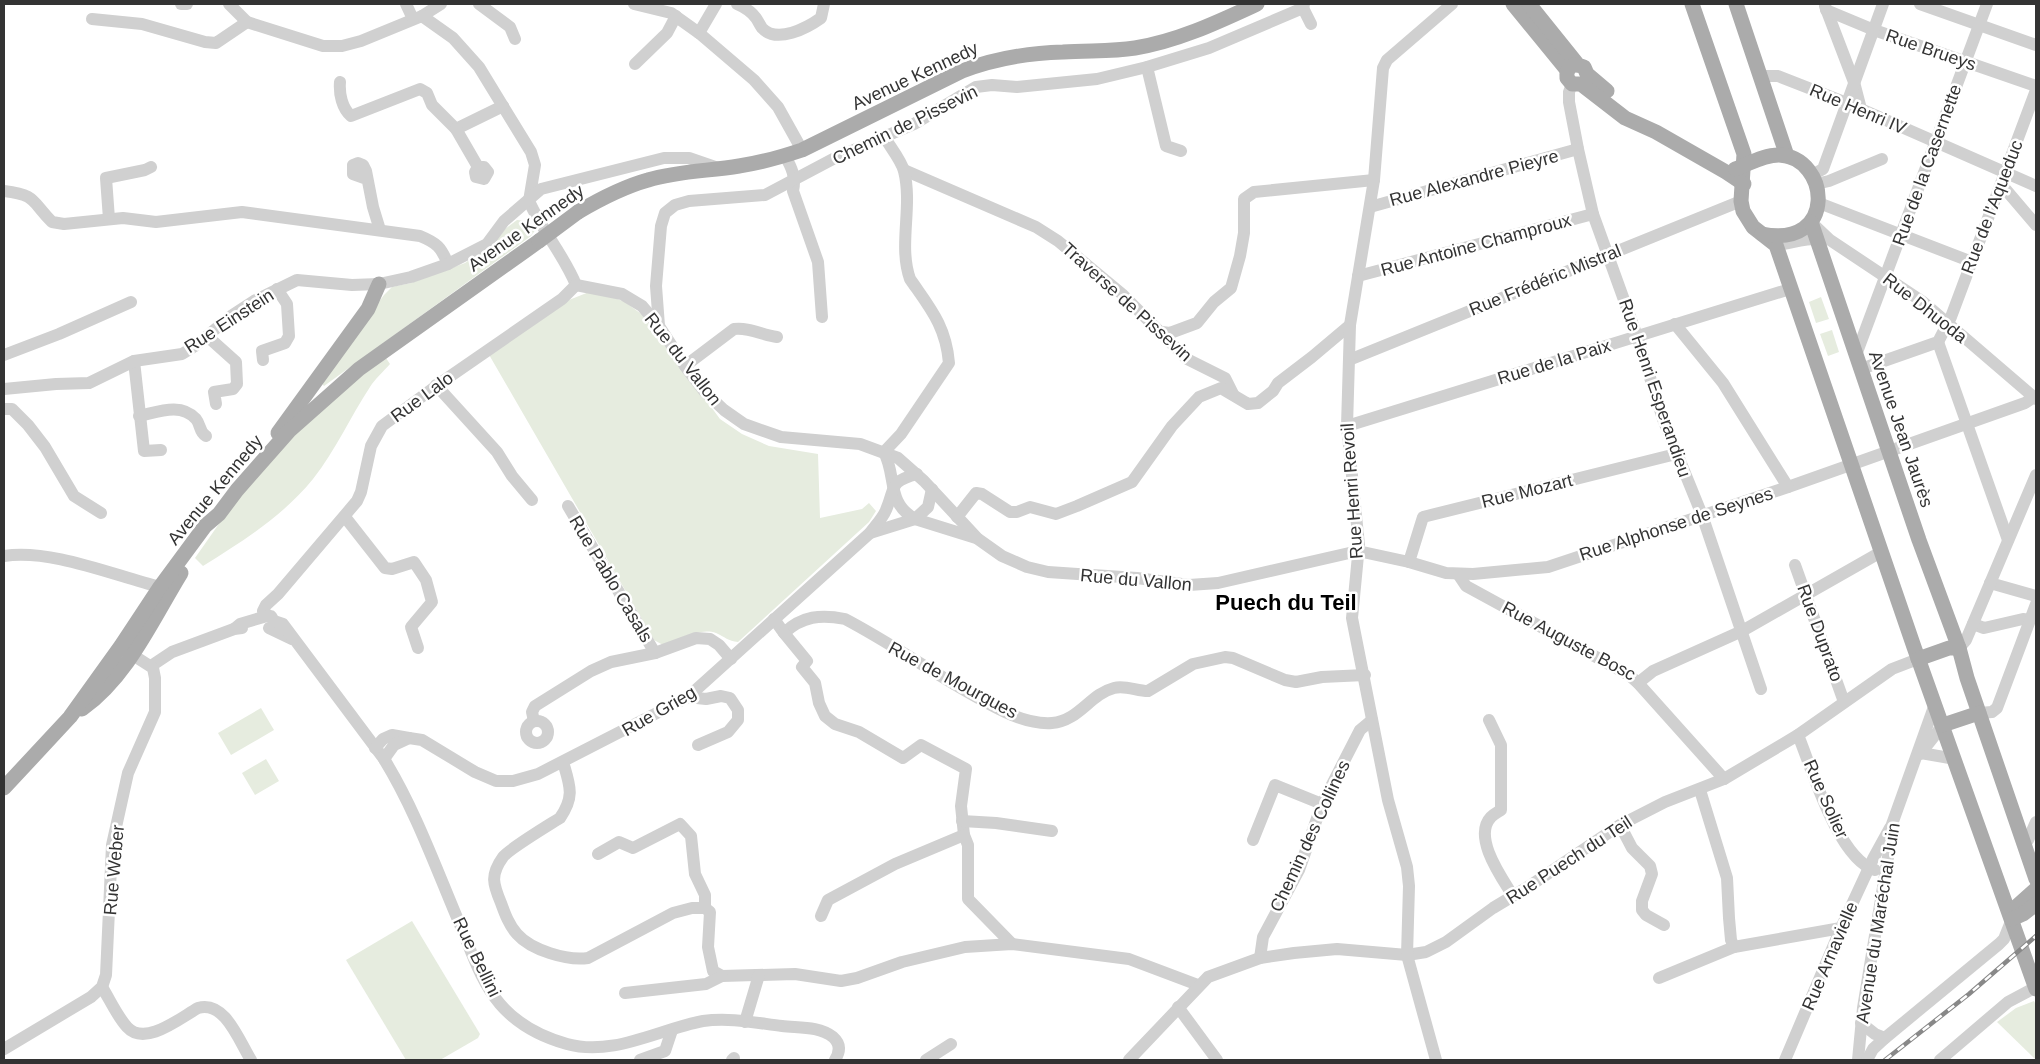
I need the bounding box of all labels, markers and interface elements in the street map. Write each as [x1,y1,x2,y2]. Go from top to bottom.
street label: Rue Brueys [1883,25,1979,75]
street label: Avenue Kennedy [849,38,981,114]
street label: Rue Henri IV [1807,80,1909,138]
street label: Chemin de Pissevin [829,81,981,169]
street label: Rue de la Casernette [1889,82,1965,248]
street label: Rue de l'Aqueduc [1957,137,2027,277]
street label: Rue Alexandre Pieyre [1387,146,1561,210]
street label: Avenue Kennedy [464,181,588,275]
street label: Rue Antoine Champroux [1379,210,1573,280]
street label: Traverse de Pissevin [1058,239,1196,365]
street label: Rue Frédéric Mistral [1466,240,1624,320]
street label: Rue Dhuoda [1879,269,1972,348]
street label: Rue Einstein [181,285,277,357]
street label: Rue Henri Esperandieu [1615,296,1695,480]
street label: Rue du Vallon [641,309,725,409]
street label: Rue de la Paix [1495,335,1613,389]
street label: Avenue Jean Jaurès [1865,348,1937,510]
street label: Rue Lalo [387,368,457,426]
street label: Rue Henri Revoil [1337,422,1367,560]
street label: Avenue Kennedy [163,431,267,549]
street label: Rue Mozart [1479,470,1575,512]
street label: Rue Alphonse de Seynes [1577,483,1775,565]
street label: Rue Pablo Casals [565,512,657,646]
street label: Rue du Vallon [1079,565,1193,595]
street label: Rue Duprato [1793,582,1847,684]
district label: Puech du Teil [1215,590,1357,615]
street label: Rue Auguste Bosc [1499,597,1639,685]
street label: Rue de Mourgues [885,638,1021,722]
street label: Rue Grieg [618,682,700,740]
street label: Chemin des Collines [1266,757,1354,915]
street label: Rue Solier [1800,757,1852,841]
street label: Rue Puech du Teil [1502,812,1636,908]
street label: Avenue du Maréchal Juin [1852,821,1904,1025]
street label: Rue Weber [100,824,128,916]
street label: Rue Arnavielle [1798,899,1862,1013]
street label: Rue Bellini [449,914,505,1000]

